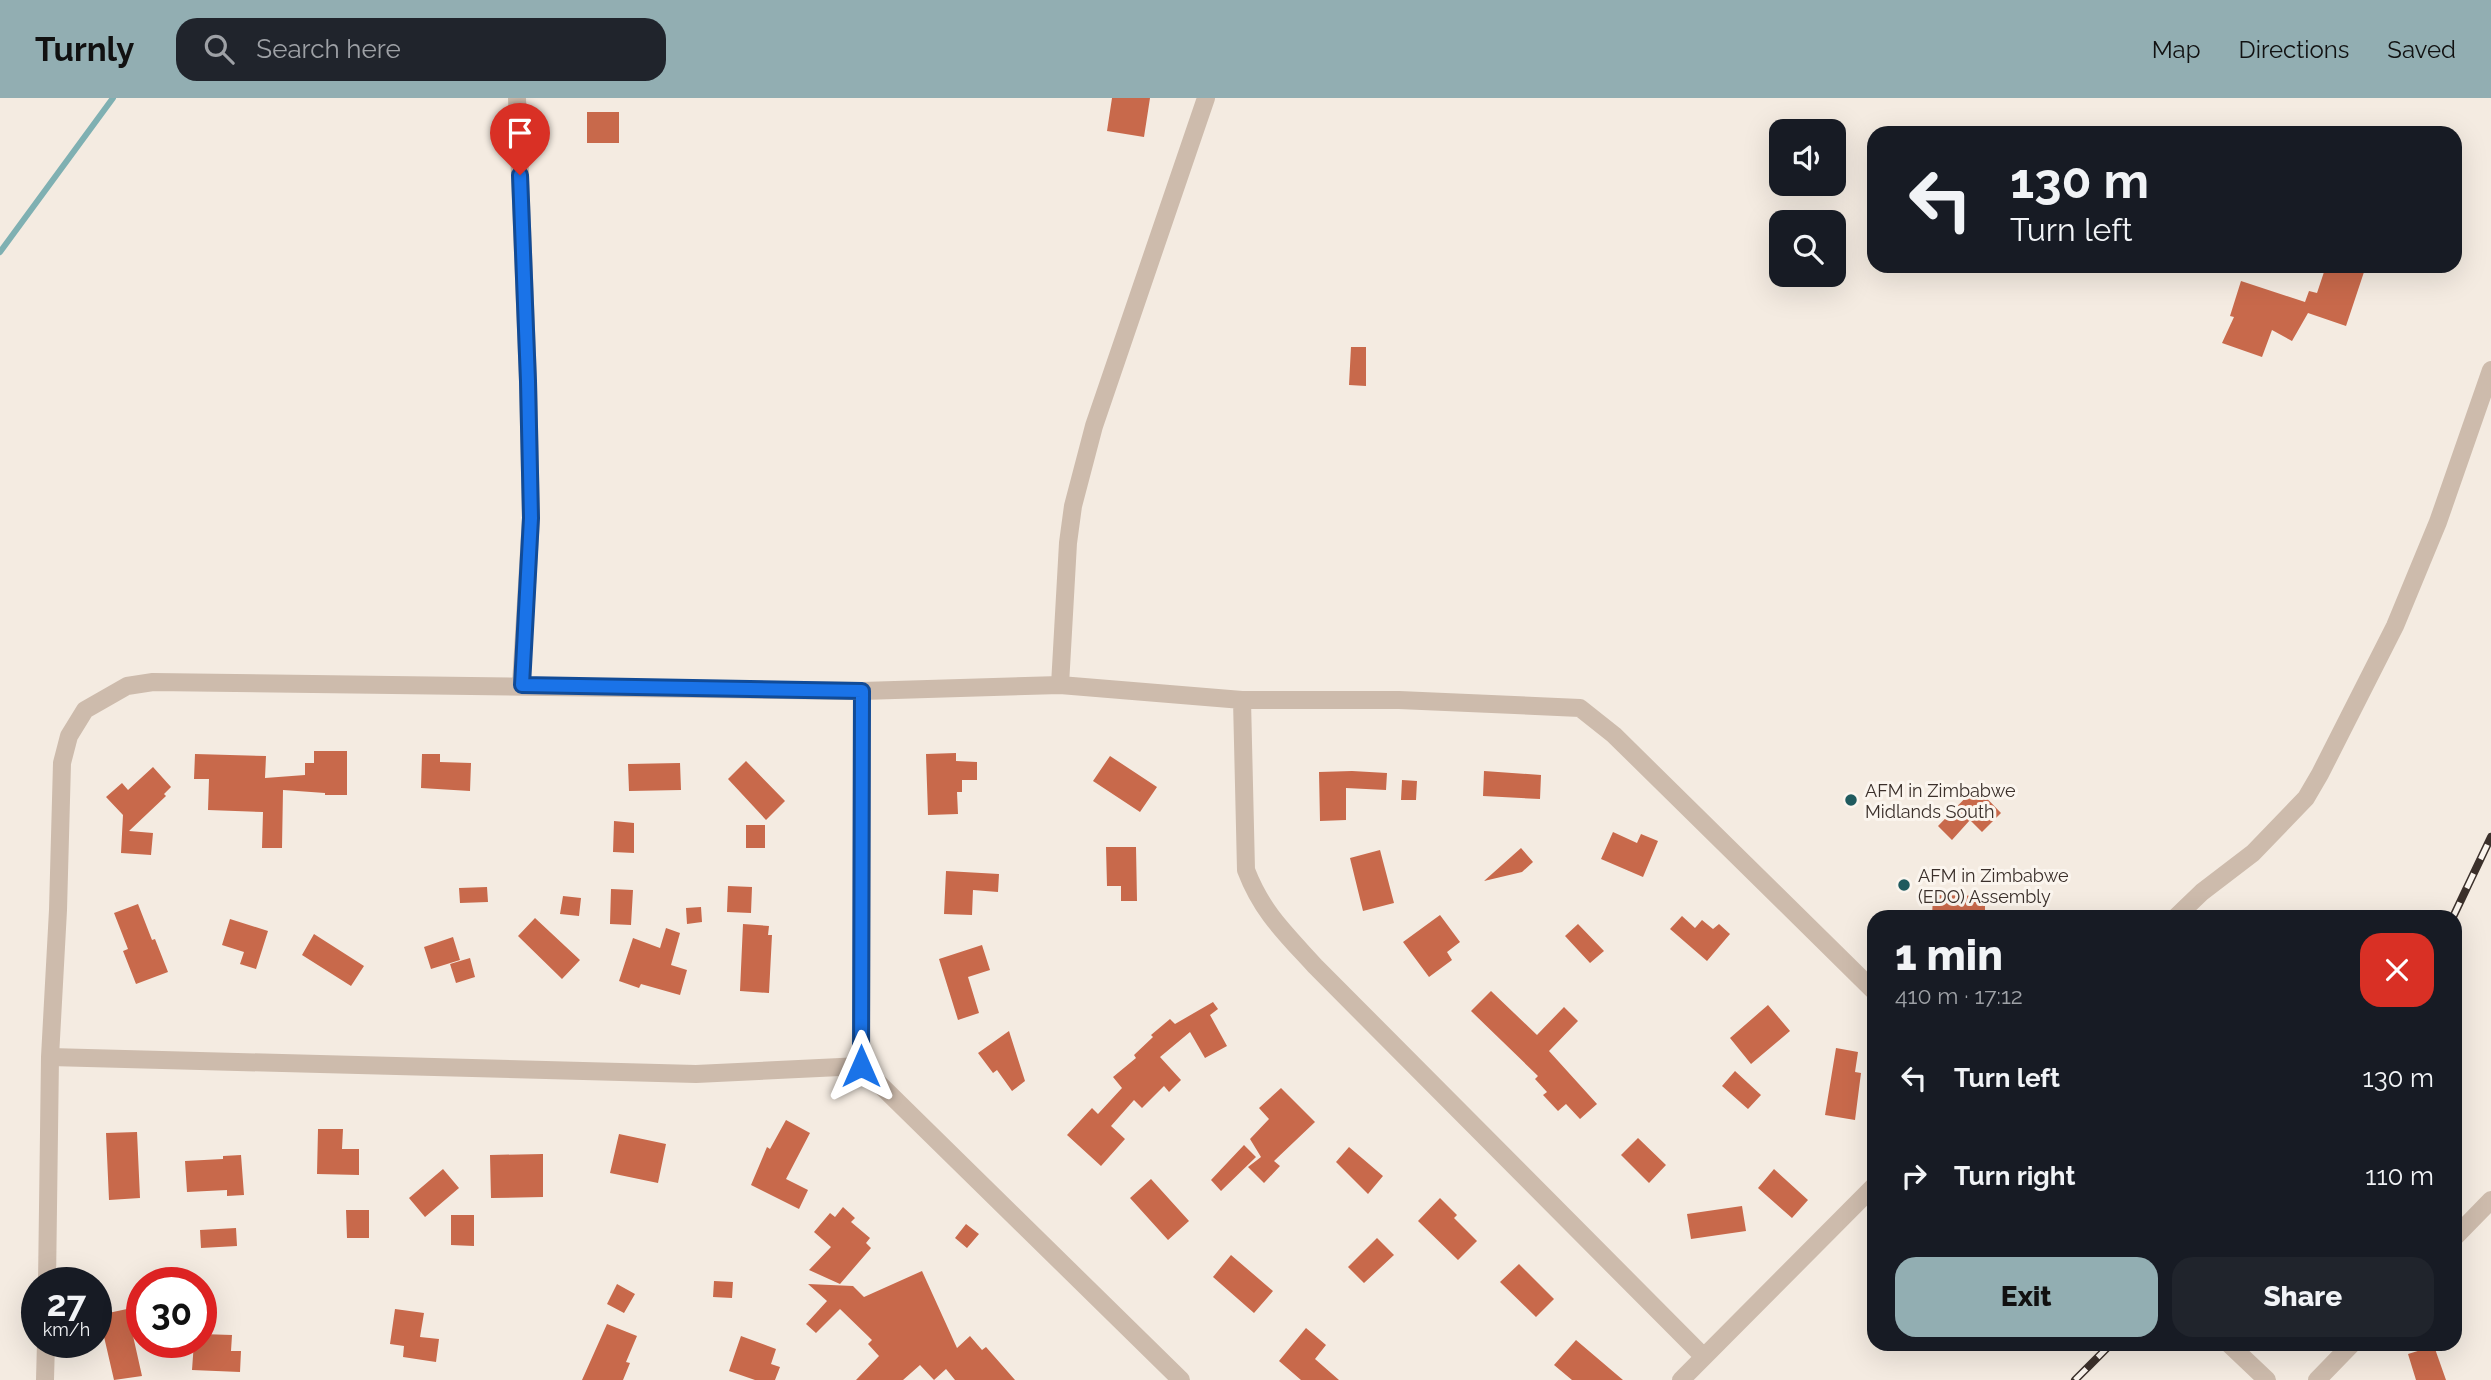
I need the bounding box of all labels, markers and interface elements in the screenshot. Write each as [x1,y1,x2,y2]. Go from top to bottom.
search box [176,18,666,81]
text: Turnly [35,30,134,69]
icon: search [200,30,238,68]
text: Search here [256,34,401,64]
text: Map [2152,35,2201,64]
text: Directions [2239,35,2349,64]
text: Saved [2387,35,2456,64]
pin [490,103,550,175]
icon: arrive [501,114,539,152]
map controls [1769,119,1846,287]
button: sound [1769,119,1846,196]
text: 130 m [2010,152,2149,209]
icon: left [1895,154,1986,245]
button: search [1769,210,1846,287]
text: Turn left [2010,211,2132,248]
place label: AFM in Zimbabwe Midlands South [1865,780,2016,822]
marker: AFM in Zimbabwe Midlands South [1843,792,1859,808]
place label: AFM in Zimbabwe (EDO) Assembly [1918,865,2069,907]
marker: AFM in Zimbabwe (EDO) Assembly [1896,877,1912,893]
text: 1 min [1895,931,2003,980]
button: close [2360,933,2434,1007]
text: 410 m · 17:12 [1895,982,2023,1009]
position arrow [824,1029,898,1103]
icon: left [1895,1059,1933,1097]
text: Turn left [1954,1063,2060,1093]
text: 130 m [2363,1063,2434,1093]
icon: right [1895,1157,1933,1195]
text: Turn right [1954,1161,2075,1191]
text: 110 m [2365,1161,2434,1191]
button: Exit [1895,1257,2158,1337]
button: Share [2172,1257,2434,1337]
speed limit sign: 30 [126,1267,217,1358]
text: 27 [47,1283,86,1324]
text: km/h [43,1319,90,1340]

